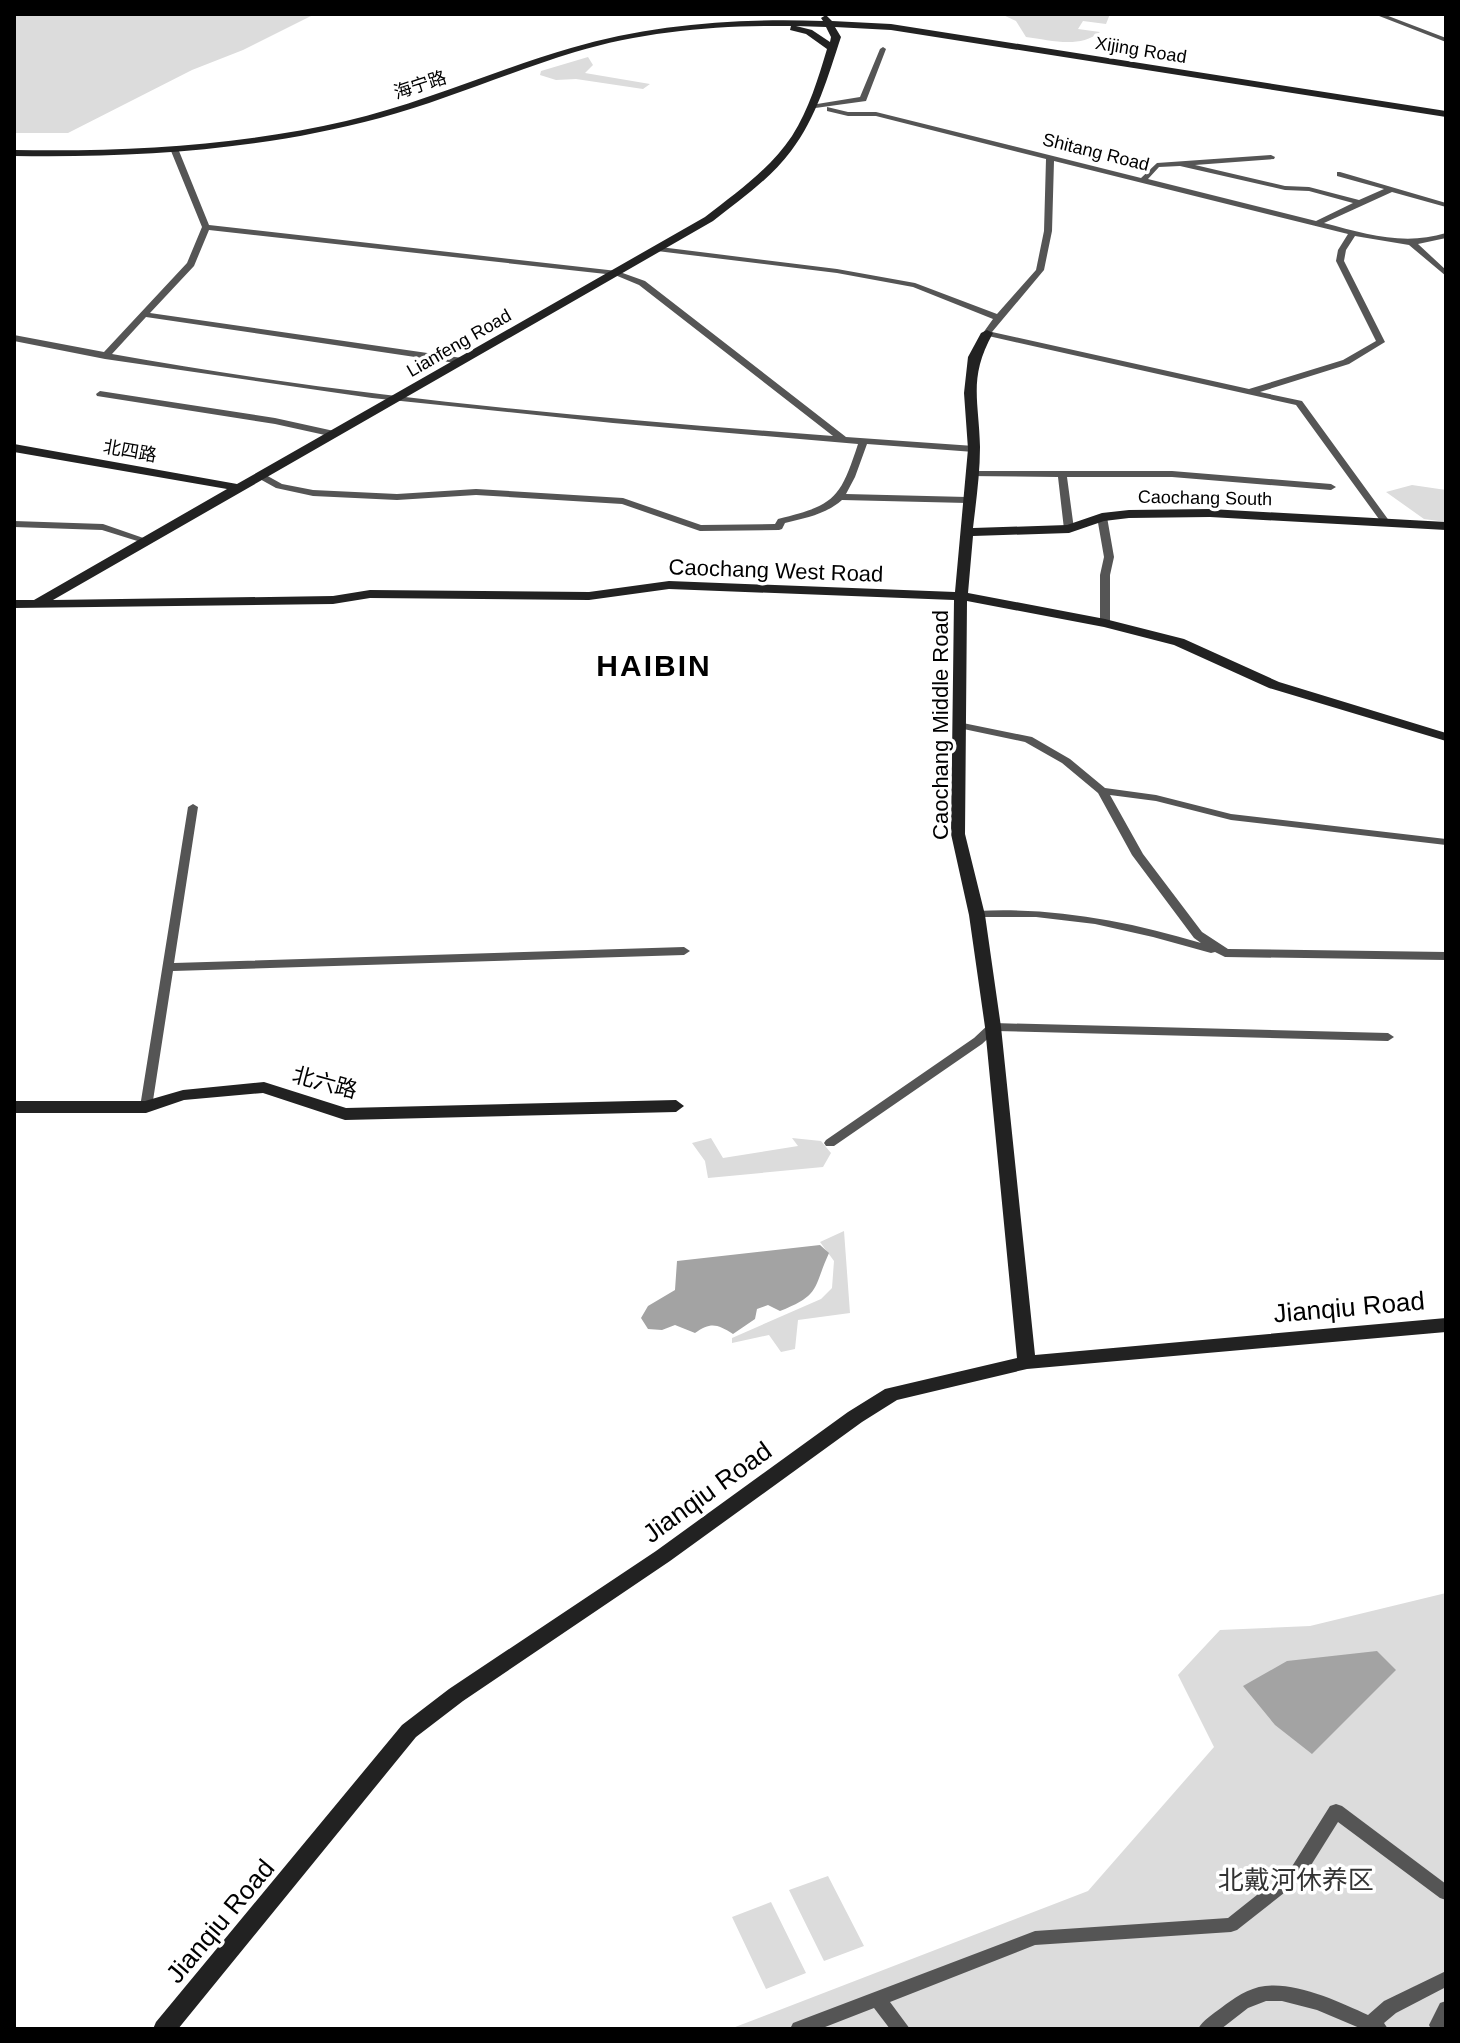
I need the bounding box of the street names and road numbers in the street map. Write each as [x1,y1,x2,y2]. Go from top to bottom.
street label: Xijing Road [1094,33,1188,67]
street label: 海宁路 [391,67,449,103]
street label: Shitang Road [1041,129,1151,175]
street label: Lianfeng Road [403,305,515,381]
street label: 北四路 [102,436,158,466]
street label: Caochang South [1138,487,1272,509]
street label: Caochang West Road [668,554,884,587]
street label: Caochang Middle Road [928,610,953,840]
street label: 北六路 [290,1062,360,1103]
street label: Jianqiu Road [1272,1285,1426,1329]
street label: Jianqiu Road [637,1435,777,1549]
street label: Jianqiu Road [160,1853,280,1989]

